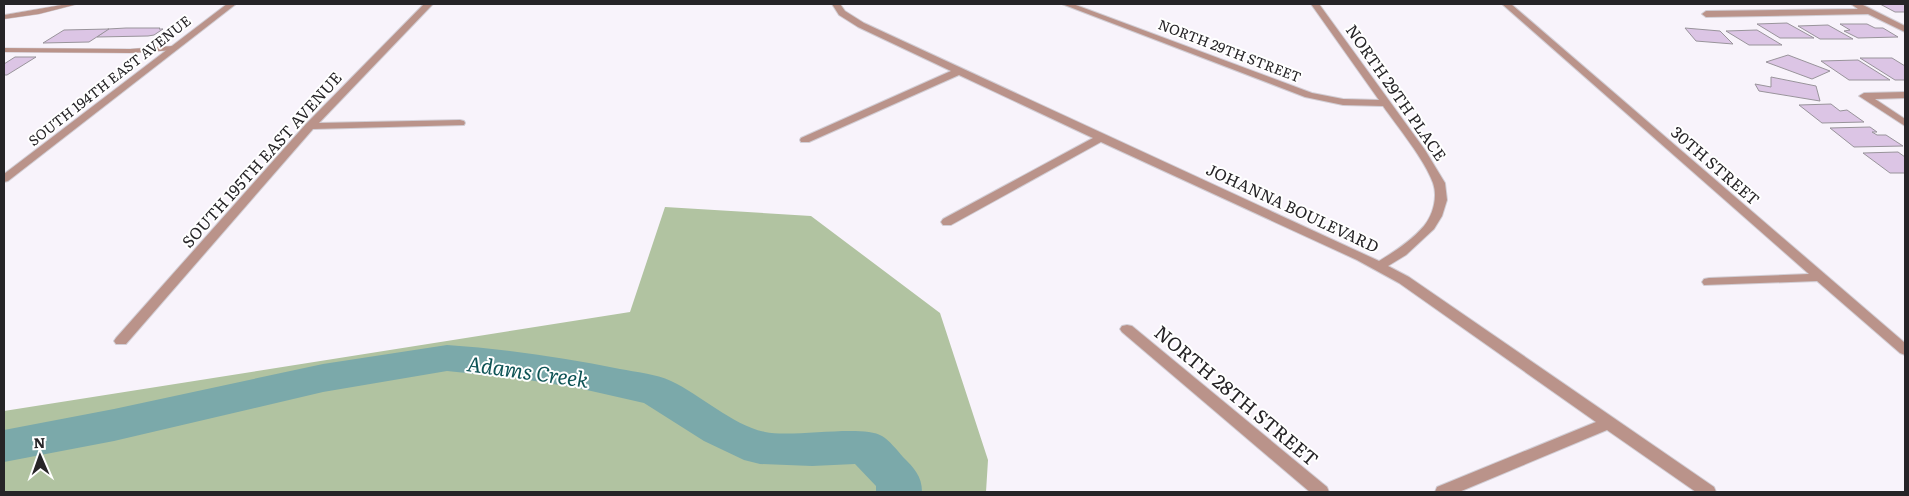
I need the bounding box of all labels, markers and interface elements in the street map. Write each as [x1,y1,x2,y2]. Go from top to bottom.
street label: SOUTH 194TH EAST AVENUE [24,10,195,150]
street label: NORTH 29TH STREET [1156,13,1304,87]
street label: NORTH 29TH PLACE [1341,19,1453,165]
street label: SOUTH 195TH EAST AVENUE [175,66,347,252]
street label: 30TH STREET [1666,120,1766,210]
street label: JOHANNA BOULEVARD [1203,156,1383,258]
street label: NORTH 28TH STREET [1149,318,1325,472]
water label: Adams Creek [465,346,591,394]
north arrow [15,431,65,481]
text: N [33,432,46,452]

